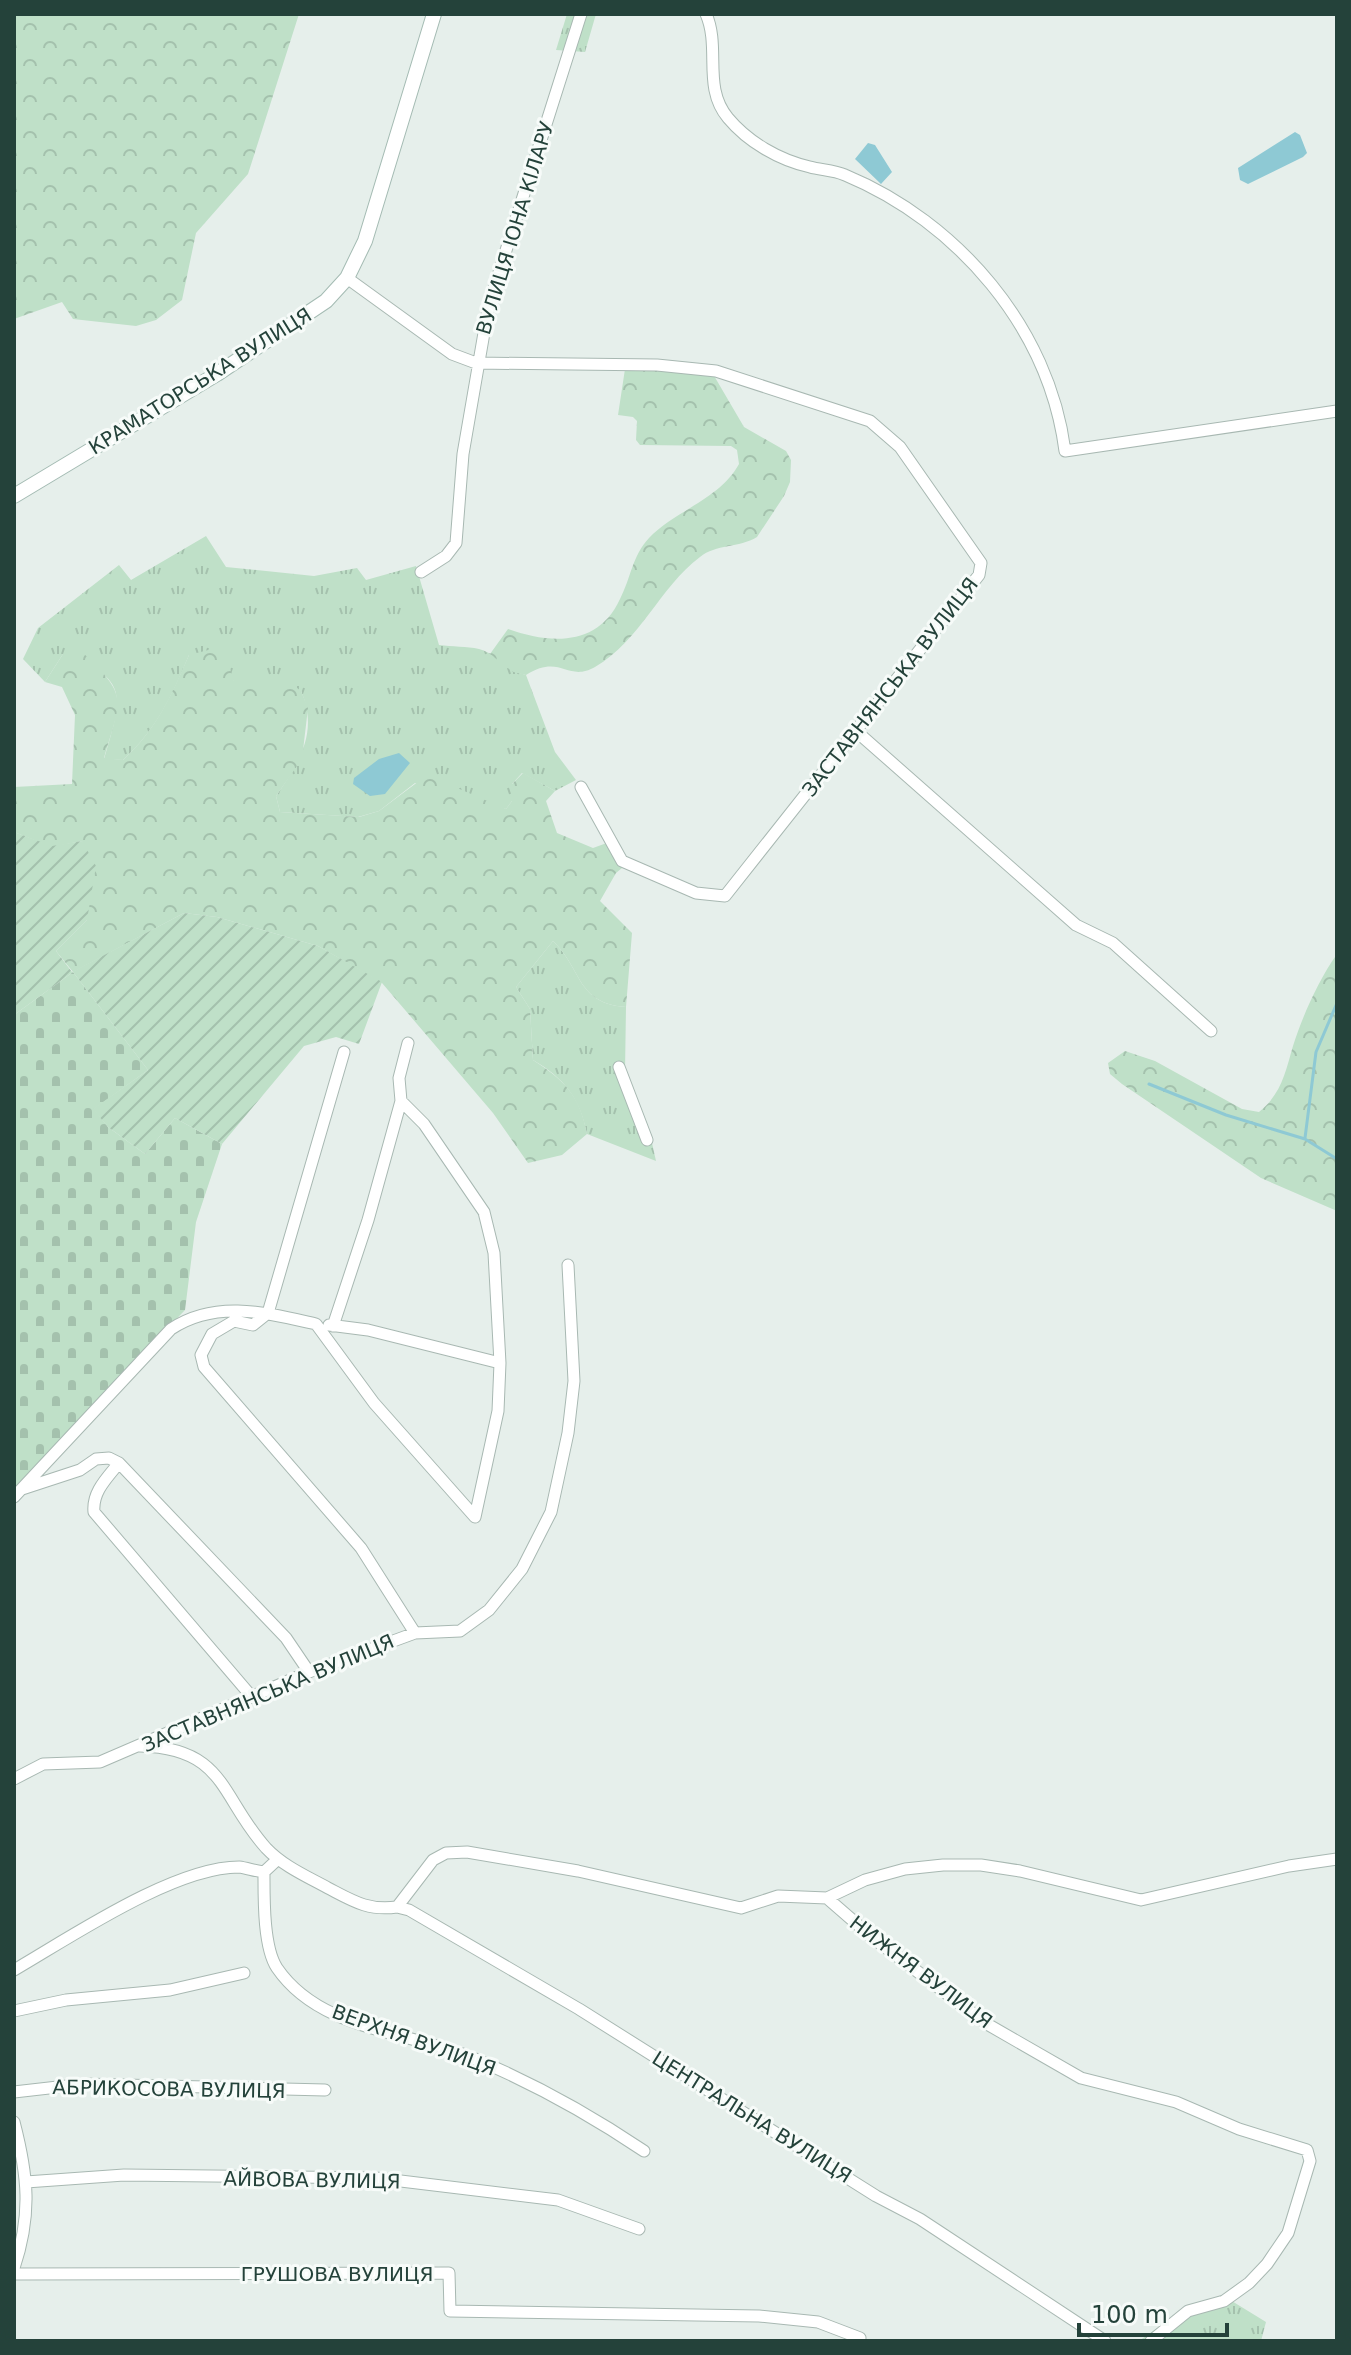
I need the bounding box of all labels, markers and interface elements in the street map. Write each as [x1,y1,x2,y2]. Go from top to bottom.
street label: ВУЛИЦЯ ІОНА КІЛАРУ [471,119,559,337]
street label: КРАМАТОРСЬКА ВУЛИЦЯ [84,302,316,460]
street label: ЗАСТАВНЯНСЬКА ВУЛИЦЯ [797,573,983,801]
street label: ЗАСТАВНЯНСЬКА ВУЛИЦЯ [138,1629,398,1757]
street label: НИЖНЯ ВУЛИЦЯ [845,1911,997,2033]
street label: ВЕРХНЯ ВУЛИЦЯ [329,1999,499,2081]
street label: ЦЕНТРАЛЬНА ВУЛИЦЯ [648,2046,856,2188]
street label: АБРИКОСОВА ВУЛИЦЯ [52,2075,286,2103]
street label: АЙВОВА ВУЛИЦЯ [223,2166,401,2194]
street label: ГРУШОВА ВУЛИЦЯ [241,2262,433,2286]
scale bar [1079,2287,1227,2337]
text: 100 m [1091,2301,1168,2329]

